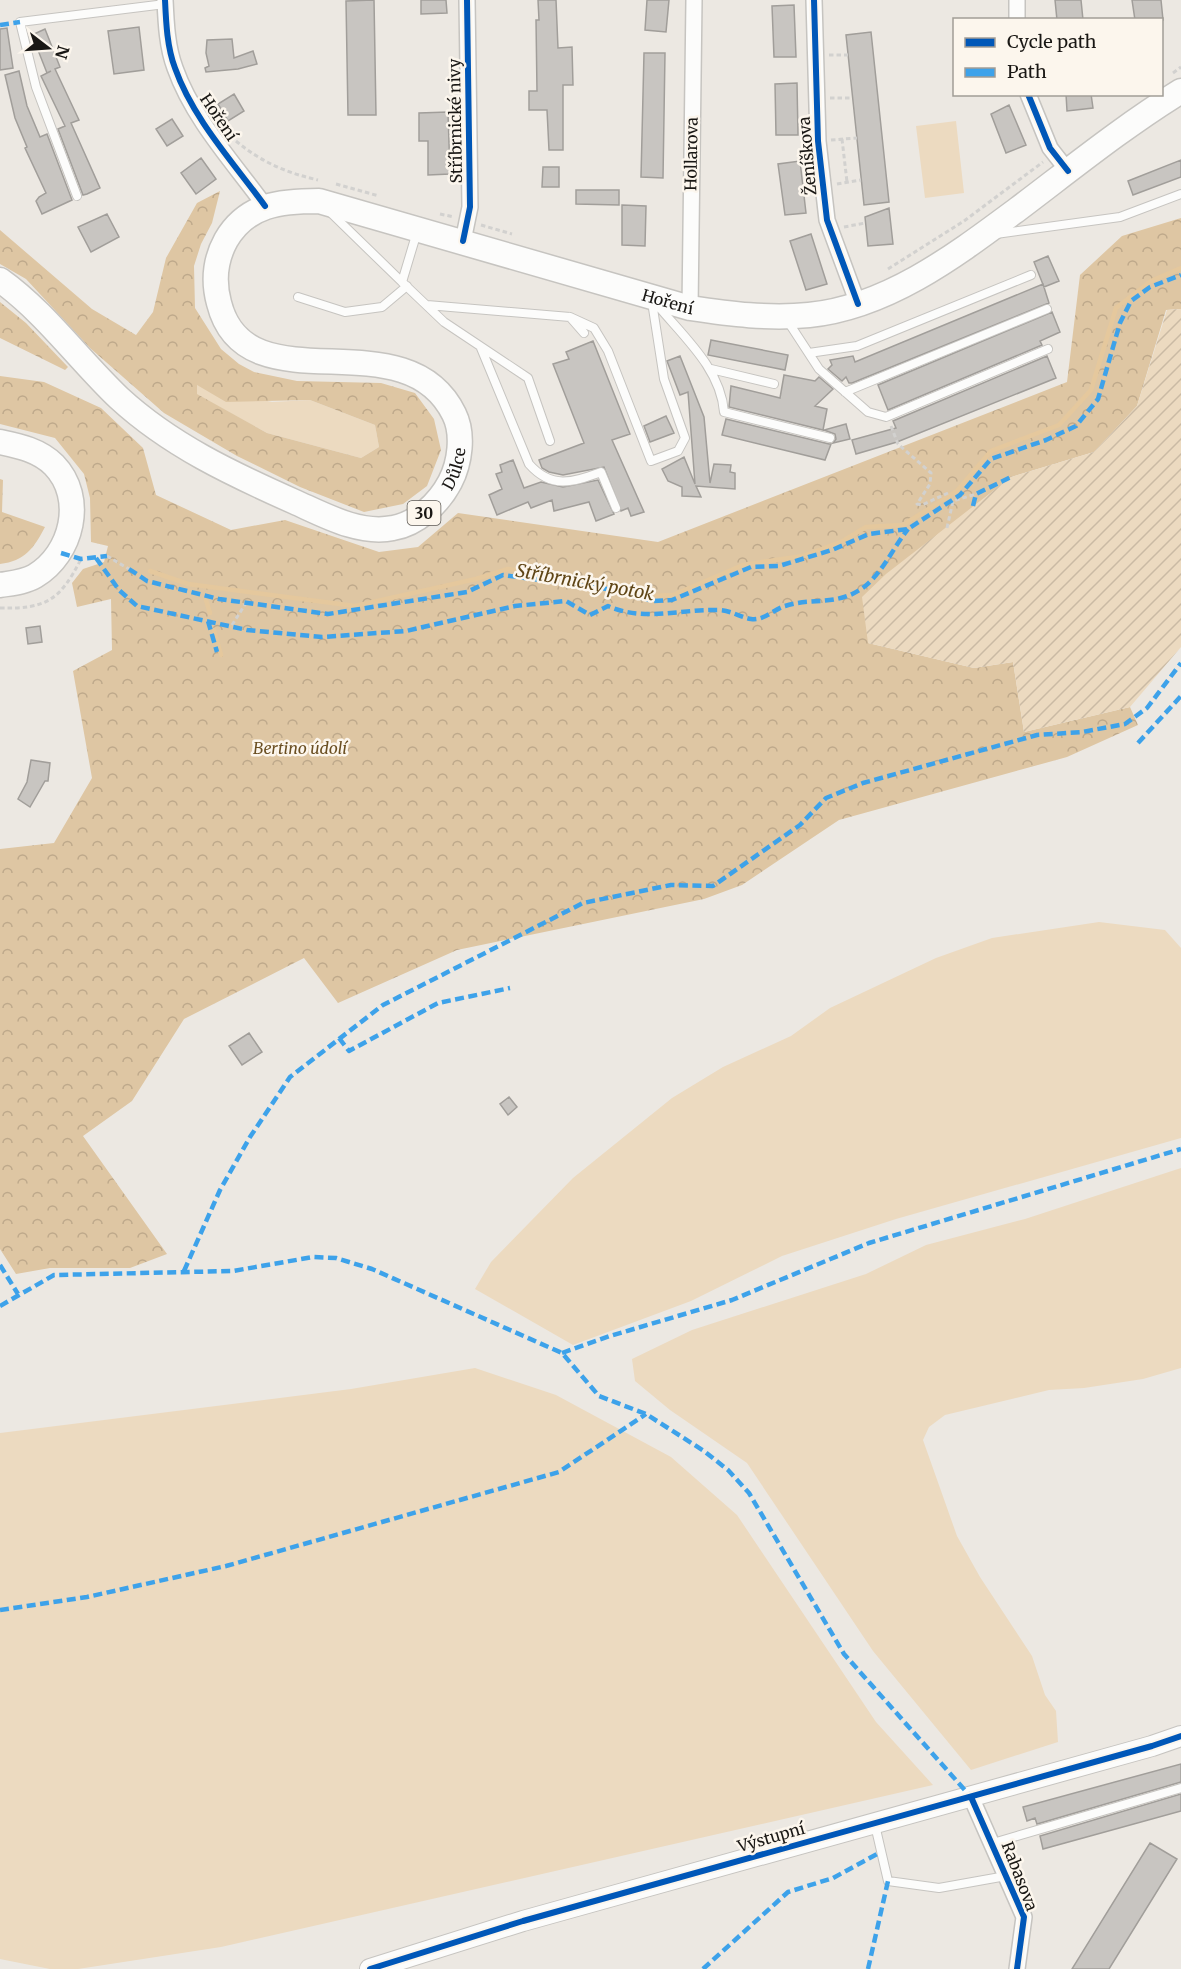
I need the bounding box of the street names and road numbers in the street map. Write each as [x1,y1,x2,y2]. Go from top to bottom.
street label: Stříbrnické nivy [444,58,466,184]
street label: Hoření [196,90,242,145]
street label: Ženíškova [794,115,820,196]
street label: Hollarova [680,116,702,191]
street label: Hoření [640,285,695,318]
street label: Důlce [438,447,470,494]
road number: 30 [408,501,440,525]
street label: Výstupní [734,1818,808,1856]
street label: Rabasova [998,1838,1043,1914]

